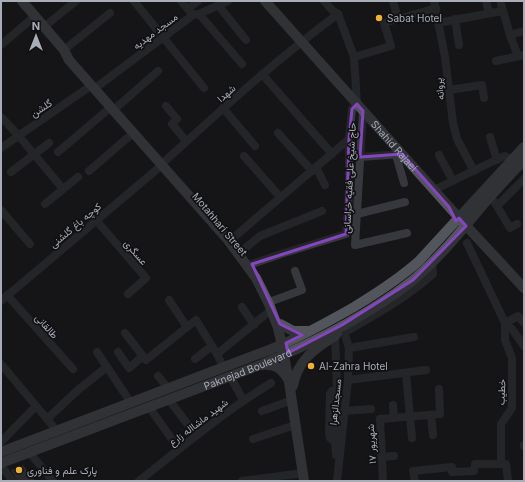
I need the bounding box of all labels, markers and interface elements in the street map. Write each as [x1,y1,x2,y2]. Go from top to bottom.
street label: مسجد مهدیه [130,10,180,52]
place label: Sabat Hotel [387,12,442,24]
marker: Sabat Hotel [374,13,384,23]
north arrow [16,16,56,56]
text: N [32,19,40,33]
street label: پروانه [432,77,448,101]
street label: شهدا [214,82,238,105]
street label: گلشن [28,96,55,120]
street label: Shahid Rajaei [369,118,420,173]
street label: حاج شیخ علی فقیه خراسانی [340,122,359,234]
street label: Motahhari Street [190,190,250,259]
street label: کوچه باغ گلشنی [47,200,105,252]
street label: عسگری [121,237,150,268]
street label: طالقانی [32,311,61,342]
street label: Paknejad Boulevard [202,346,293,392]
place label: Al-Zahra Hotel [319,360,388,372]
marker: Al-Zahra Hotel [306,361,316,371]
street label: مسجدالزهرا [327,378,344,426]
street label: خطیب [495,378,508,405]
street label: شهید ماشااله زارع [166,396,231,449]
street label: ۱۷ شهریور [364,424,379,464]
place label: پارک علم و فناوری [27,464,97,478]
marker: پارک علم و فناوری [14,465,24,475]

